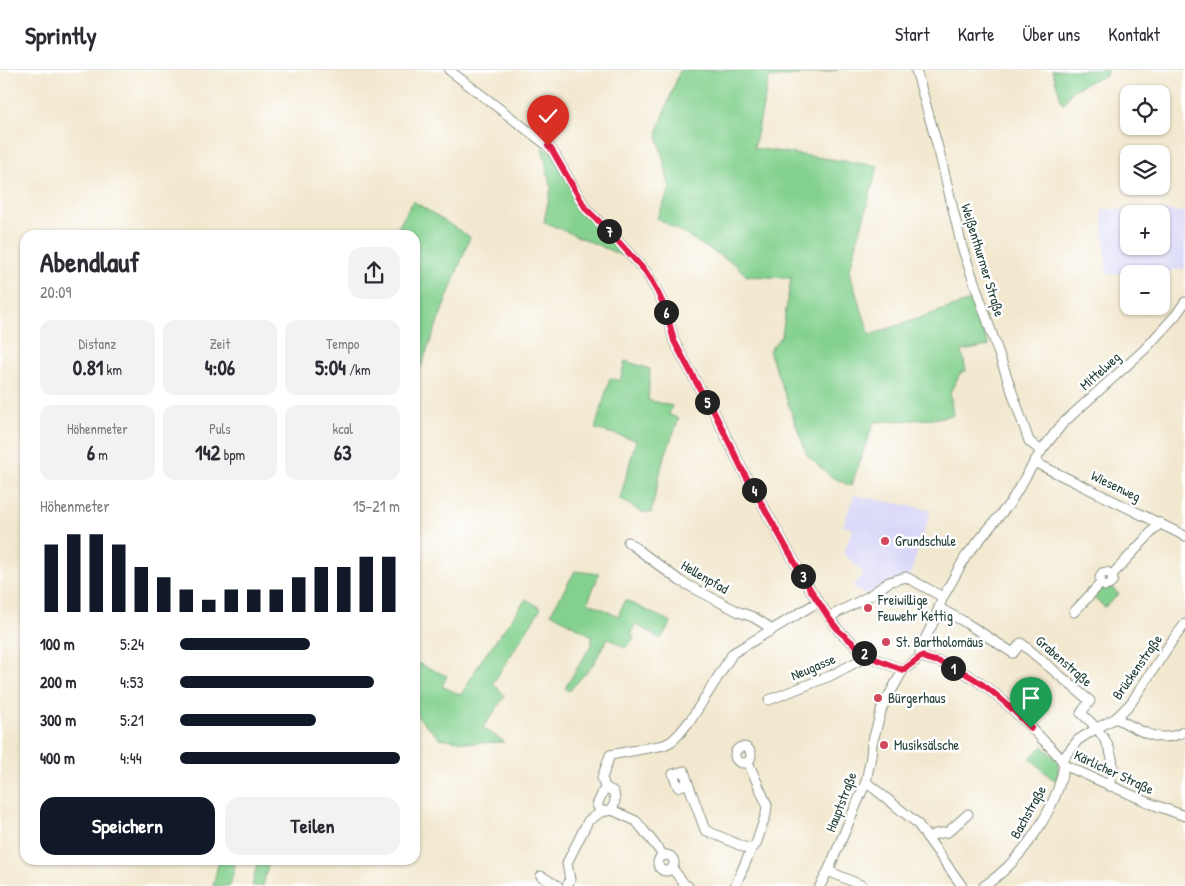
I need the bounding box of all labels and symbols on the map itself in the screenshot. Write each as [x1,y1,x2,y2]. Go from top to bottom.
pin [527,95,569,146]
street label: Weißenthurmer Straße [956,201,1010,319]
pin: 7 [596,218,622,244]
pin: 6 [654,300,678,324]
street label: Mittelweg [1075,347,1125,395]
pin: 5 [694,390,720,414]
street label: Wiesenweg [1088,465,1144,507]
pin: 4 [742,478,766,502]
place label: Grundschule [895,531,957,550]
marker: Grundschule [879,535,891,547]
street label: Hellenpfad [677,555,733,599]
pin: 3 [790,564,816,588]
place label: Freiwillige Feuwehr Kettig [877,590,953,626]
marker: Freiwillige Feuwehr Kettig [862,602,874,614]
street label: Brückenstraße [1107,630,1167,704]
street label: Grabenstraße [1031,631,1097,692]
place label: St. Bartholomäus [896,632,983,651]
marker: St. Bartholomäus [880,636,892,648]
pin: 2 [852,640,876,666]
street label: Neugasse [788,649,839,685]
pin: 1 [940,656,966,680]
pin [1010,677,1052,728]
place label: Bürgerhaus [888,688,946,708]
marker: Bürgerhaus [872,692,884,704]
place label: Musiksälsche [894,735,960,754]
marker: Musiksälsche [878,739,890,751]
street label: Kärlicher Straße [1071,745,1157,799]
street label: Hauptstraße [820,769,862,835]
street label: Bachstraße [1005,781,1051,842]

